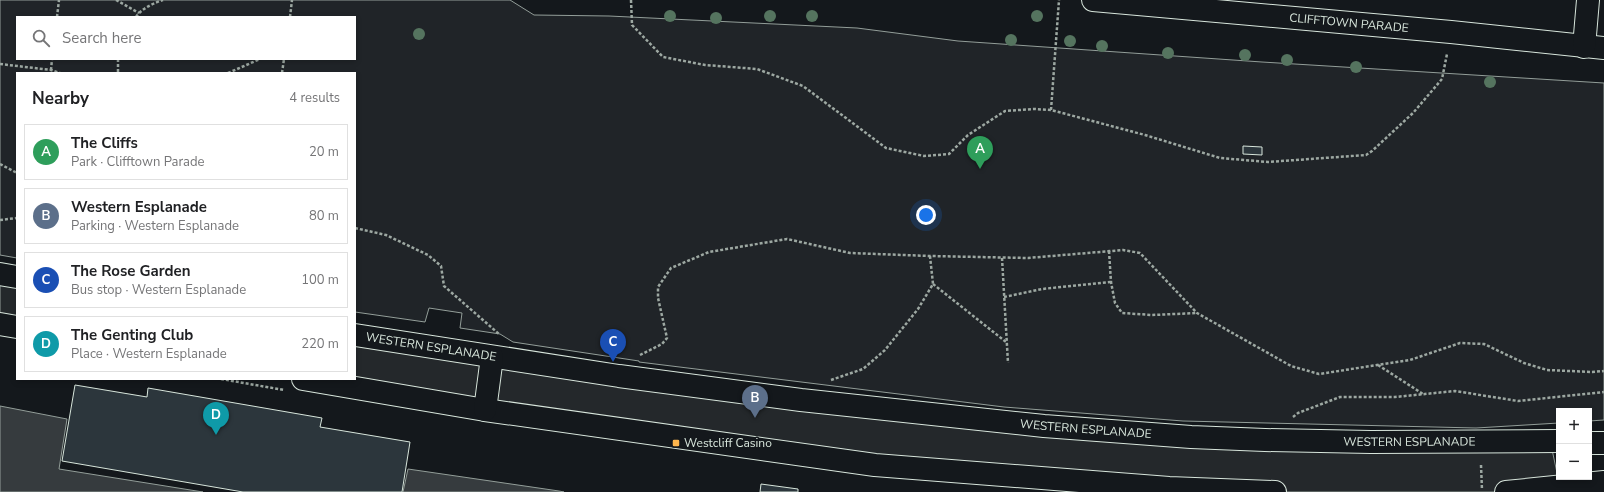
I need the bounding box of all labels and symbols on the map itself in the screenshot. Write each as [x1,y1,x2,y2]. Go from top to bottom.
street label: CLIFFTOWN PARADE [1289,10,1409,36]
pin: A [967,136,993,169]
your location [916,205,936,225]
street label: WESTERN ESPLANADE [365,329,498,365]
pin: C [600,329,626,362]
pin: B [742,385,768,418]
pin: D [203,402,229,435]
street label: WESTERN ESPLANADE [1019,415,1152,442]
street label: WESTERN ESPLANADE [1343,433,1475,450]
place label: Westcliff Casino [684,435,772,451]
marker: Westcliff Casino [671,438,681,448]

